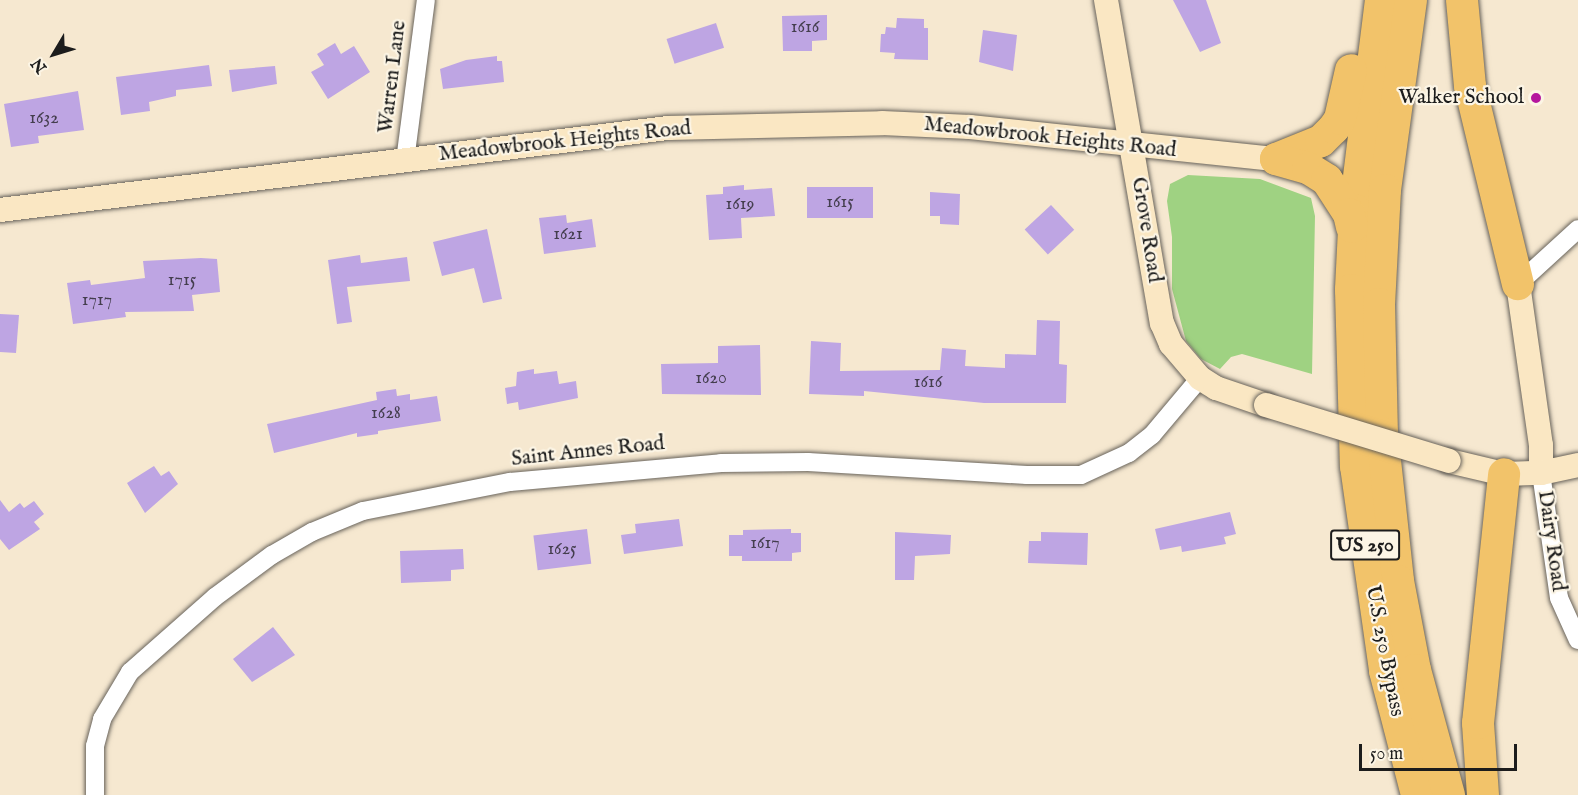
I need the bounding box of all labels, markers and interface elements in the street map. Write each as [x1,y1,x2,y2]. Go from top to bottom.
house number: 1616 [791,17,819,39]
street label: Warren Lane [374,19,412,135]
north arrow [24,24,84,84]
text: N [28,53,52,77]
place label: Walker School [1398,85,1524,111]
marker: Walker School [1529,91,1543,105]
house number: 1632 [29,108,59,130]
street label: Meadowbrook Heights Road [923,112,1177,164]
street label: Meadowbrook Heights Road [438,116,692,168]
street label: Grove Road [1125,175,1167,285]
house number: 1615 [826,192,854,214]
house number: 1619 [726,194,754,216]
house number: 1621 [553,224,583,246]
house number: 1715 [168,270,196,292]
house number: 1717 [82,290,112,312]
house number: 1620 [695,368,727,390]
house number: 1616 [914,372,942,394]
house number: 1628 [371,403,401,425]
street label: Saint Annes Road [510,431,666,473]
street label: Dairy Road [1531,489,1571,593]
road number: US 250 [1329,528,1401,562]
house number: 1617 [750,533,780,555]
house number: 1625 [547,539,577,561]
street label: U.S. 250 Bypass [1359,583,1409,719]
scale bar [1362,732,1520,770]
text: 50 m [1370,743,1403,766]

